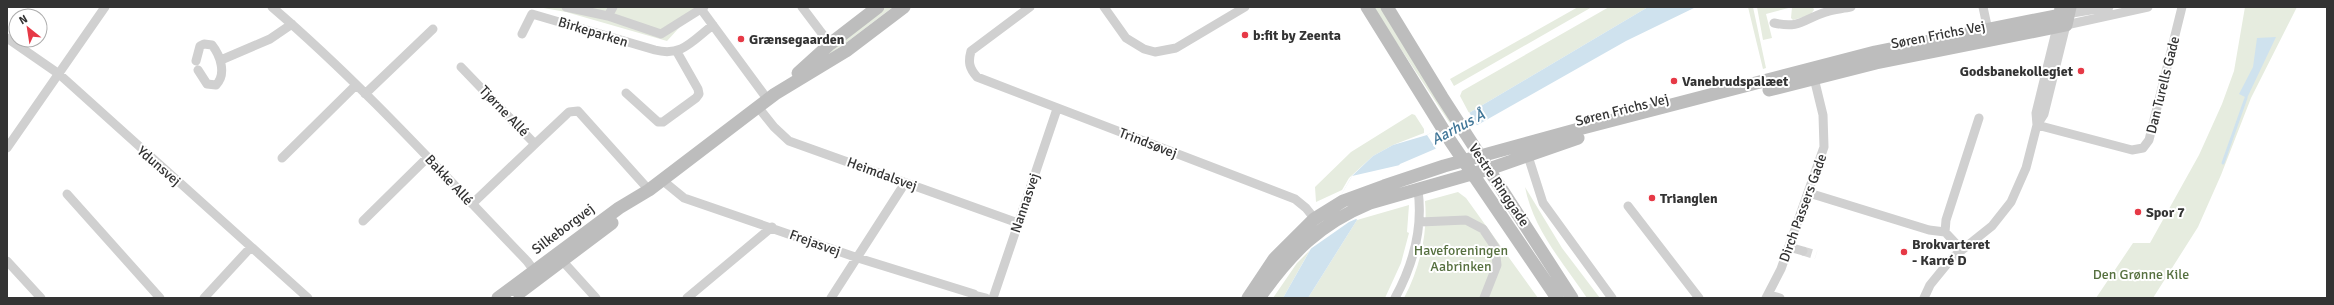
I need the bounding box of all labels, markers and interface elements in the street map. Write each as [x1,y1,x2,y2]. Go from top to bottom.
north arrow [8,8,48,48]
text: N [17,12,30,27]
street label: Birkeparken [556,13,630,51]
street label: Søren Frichs Vej [1889,18,1987,52]
place label: b:fit by Zeenta [1253,27,1341,44]
marker: b:fit by Zeenta [1240,30,1250,40]
place label: Grænsegaarden [749,31,845,48]
marker: Grænsegaarden [736,34,746,44]
street label: Dan Turells Gade [2143,35,2183,135]
place label: Godsbanekollegiet [1960,63,2074,80]
marker: Godsbanekollegiet [2076,66,2086,76]
place label: Vanebrudspalæet [1682,73,1789,90]
marker: Vanebrudspalæet [1669,76,1679,86]
street label: Tjørne Allé [476,82,532,140]
street label: Søren Frichs Vej [1574,90,1670,130]
water label: Aarhus Å [1428,105,1488,148]
street label: Trindsøvej [1117,124,1179,162]
street label: Vestre Ringgade [1465,140,1533,230]
street label: Ydunsvej [134,142,184,190]
street label: Bakke Allé [421,151,477,209]
street label: Dirch Passers Gade [1776,152,1830,264]
street label: Heimdalsvej [845,153,919,195]
street label: Nannasvej [1007,171,1043,235]
place label: Trianglen [1660,190,1718,207]
marker: Trianglen [1647,193,1657,203]
street label: Silkeborgvej [528,200,598,258]
place label: Spor 7 [2146,204,2185,221]
marker: Spor 7 [2133,207,2143,217]
street label: Frejasvej [787,226,843,260]
place label: Brokvarteret - Karré D [1912,236,1991,269]
park label: Haveforeningen Aabrinken [1414,242,1508,275]
marker: Brokvarteret - Karré D [1899,247,1909,257]
park label: Den Grønne Kile [2093,266,2189,283]

